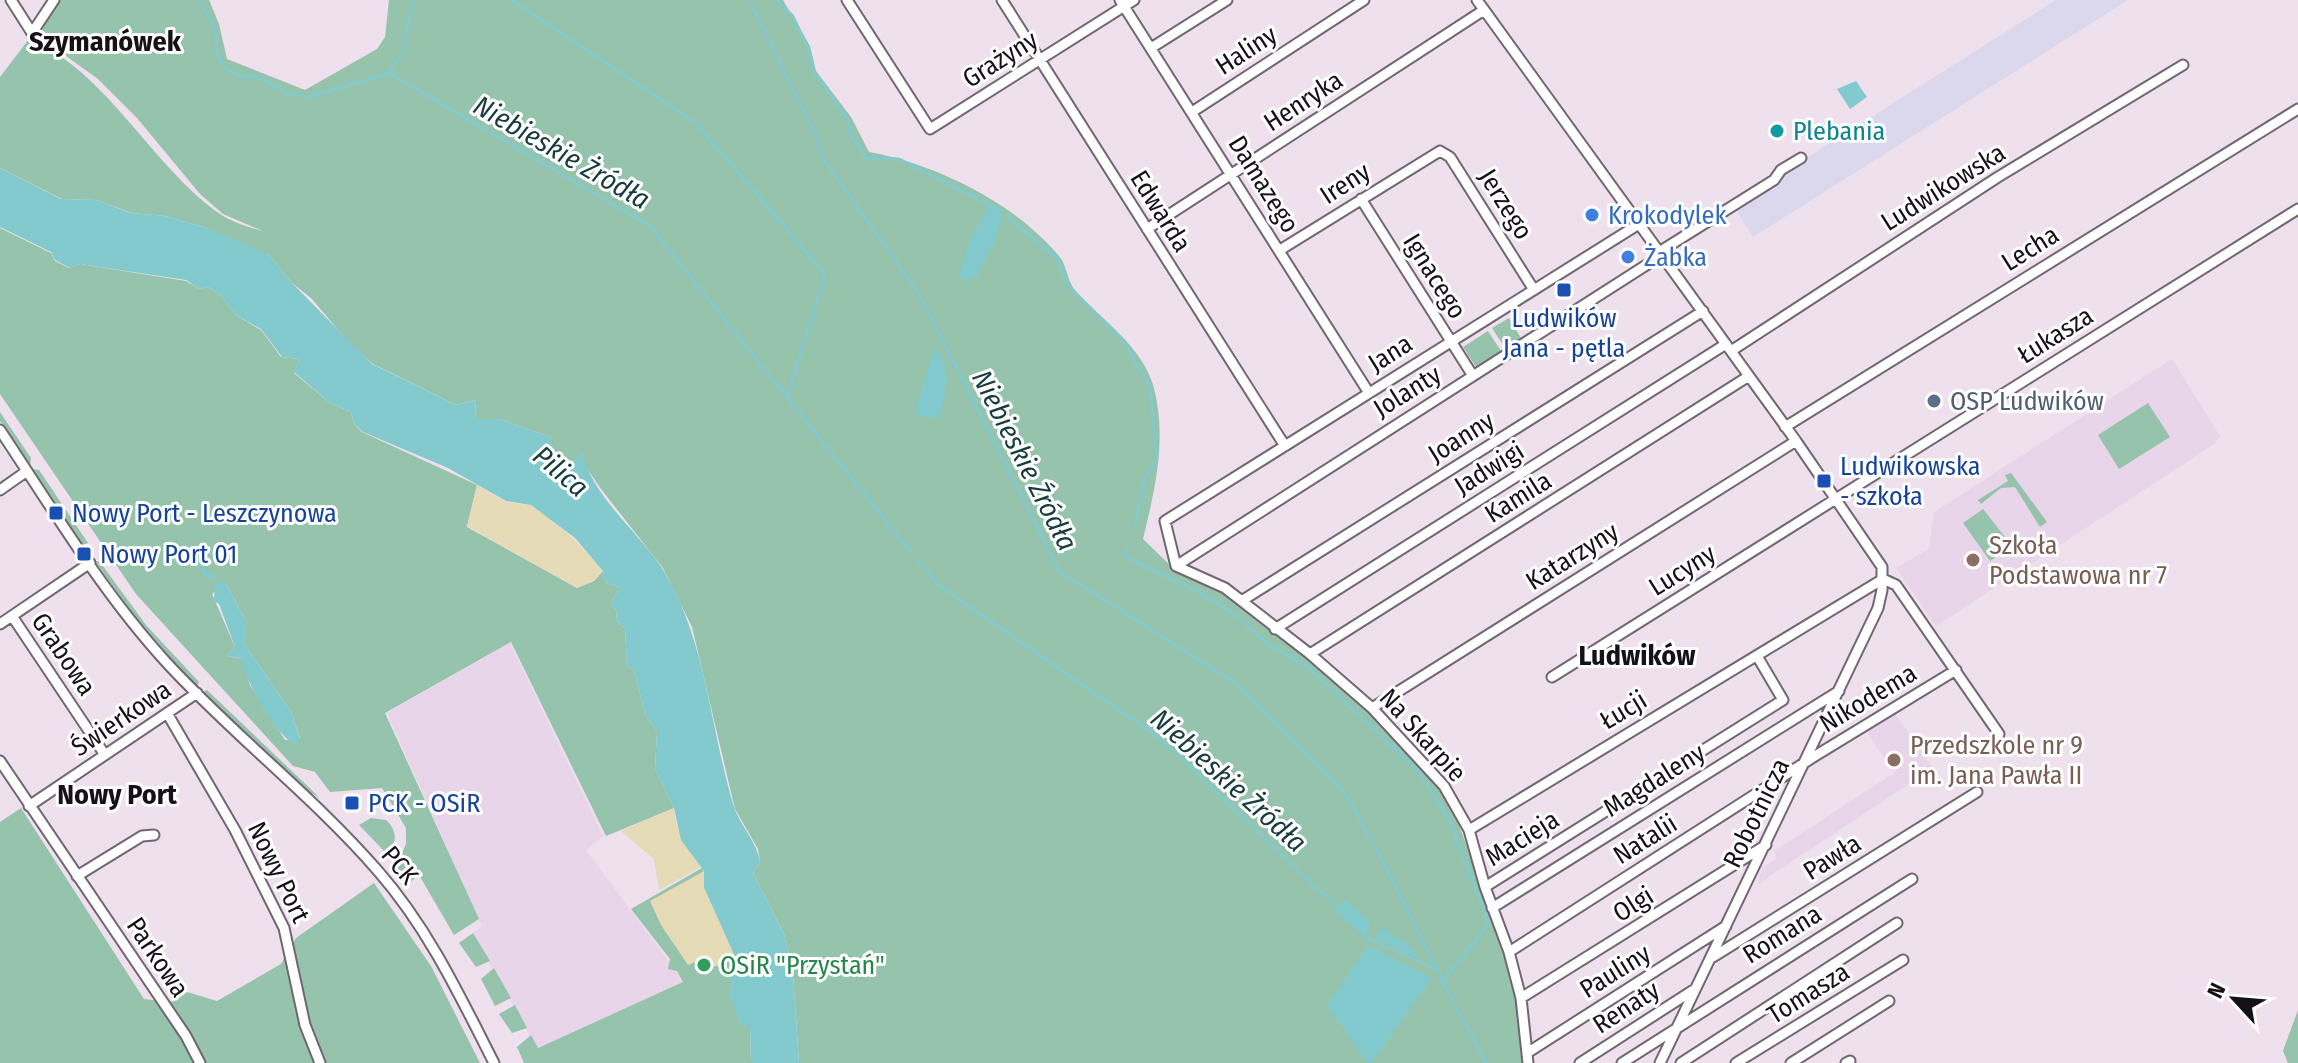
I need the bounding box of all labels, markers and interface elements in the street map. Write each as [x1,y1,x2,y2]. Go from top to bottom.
street label: Haliny [1210,19,1283,82]
street label: Grażyny [957,24,1044,95]
district label: Szymanówek [29,25,182,58]
street label: Henryka [1258,65,1348,138]
water label: Niebieskie Żródła [468,89,656,216]
place label: Plebania [1793,116,1885,147]
marker: Plebania [1768,122,1786,140]
street label: Damazego [1222,130,1306,239]
street label: Ludwikowska [1876,137,2011,238]
street label: Ireny [1315,156,1376,211]
street label: Jerzego [1472,163,1539,245]
street label: Edwarda [1124,165,1198,258]
place label: Krokodylek [1608,200,1727,231]
marker: Krokodylek [1583,206,1601,224]
street label: Lecha [1996,219,2065,278]
street label: Ignacego [1396,228,1473,325]
place label: Żabka [1644,242,1707,273]
marker: Żabka [1619,248,1637,266]
marker: Ludwików Jana - pętla [1555,281,1573,299]
street label: Łukasza [2012,300,2099,371]
place label: Ludwików Jana - pętla [1503,303,1625,364]
street label: Jana [1362,328,1418,379]
street label: Jolanty [1368,358,1447,424]
water label: Niebieskie Źródła [965,365,1084,556]
place label: OSP Ludwików [1950,386,2104,417]
marker: OSP Ludwików [1925,392,1943,410]
street label: Joanny [1422,405,1500,470]
street label: Jadwigi [1449,435,1530,502]
water label: Pilica [526,439,595,504]
place label: Ludwikowska - szkoła [1840,451,1980,512]
street label: Kamila [1479,465,1557,530]
marker: Ludwikowska - szkoła [1815,472,1833,490]
place label: Nowy Port - Leszczynowa [72,498,337,529]
marker: Nowy Port - Leszczynowa [47,504,65,522]
street label: Katarzyny [1520,516,1625,597]
place label: Szkoła Podstawowa nr 7 [1989,530,2167,591]
street label: Lucyny [1643,538,1722,603]
place label: Nowy Port 01 [100,539,237,570]
marker: Nowy Port 01 [75,545,93,563]
marker: Szkoła Podstawowa nr 7 [1964,551,1982,569]
street label: Grabowa [25,607,102,701]
district label: Ludwików [1579,639,1696,672]
street label: Nikodema [1814,657,1922,739]
street label: Świerkowa [66,674,177,763]
street label: Na Skarpie [1373,682,1472,788]
street label: Łucji [1594,684,1652,736]
water label: Niebieskie Żródła [1144,702,1313,859]
place label: Przedszkole nr 9 im. Jana Pawła II [1910,730,2083,791]
street label: Magdaleny [1598,737,1711,824]
marker: Przedszkole nr 9 im. Jana Pawła II [1885,751,1903,769]
street label: Robotnicza [1717,754,1796,873]
district label: Nowy Port [57,778,178,811]
place label: PCK - OSiR [368,788,480,819]
marker: PCK - OSiR [343,794,361,812]
street label: Macieja [1480,804,1565,873]
street label: Natalii [1608,808,1683,871]
street label: Nowy Port [241,817,316,928]
street label: Pawła [1798,828,1867,887]
street label: PCK [375,840,425,891]
street label: Olgi [1607,880,1659,929]
street label: Romana [1737,898,1827,971]
street label: Parkowa [120,912,195,1003]
street label: Pauliny [1574,938,1657,1005]
place label: OSiR "Przystań" [720,950,885,981]
marker: OSiR "Przystań" [695,956,713,974]
street label: Tomasza [1762,956,1855,1031]
north arrow [2194,959,2274,1039]
street label: Renaty [1587,974,1666,1040]
text: N [2201,979,2231,1002]

